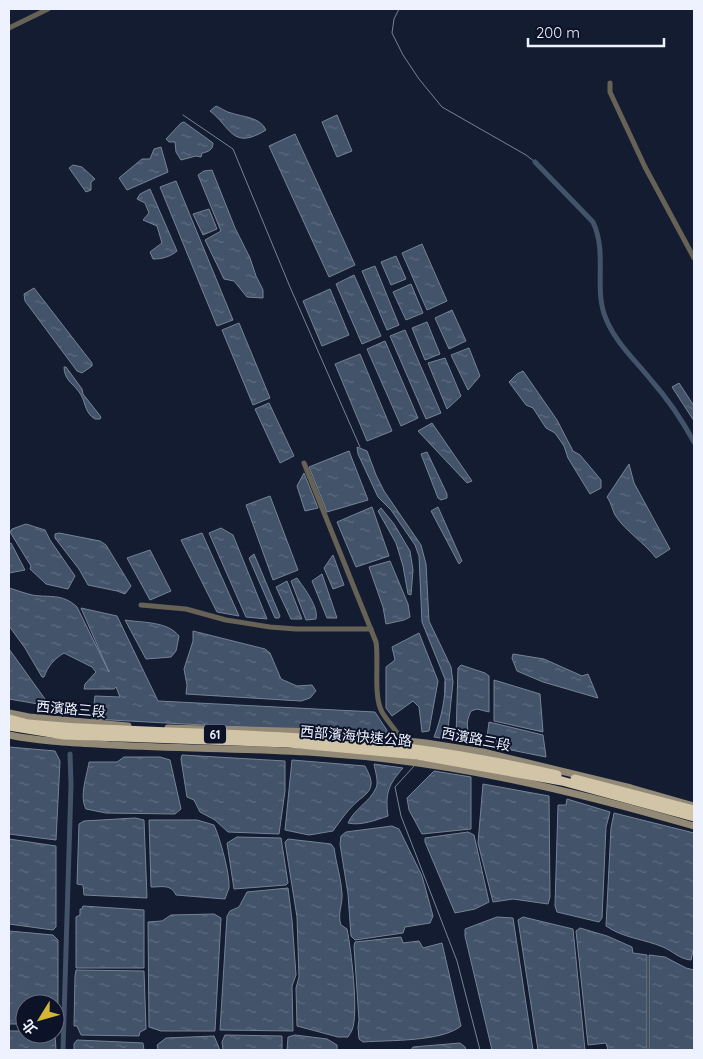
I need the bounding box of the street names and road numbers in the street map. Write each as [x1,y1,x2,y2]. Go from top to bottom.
street label: 西濱路三段 [35,697,107,721]
street label: 西部濱海快速公路 [299,722,413,750]
street label: 西濱路三段 [440,723,512,755]
road number: 61 [204,724,226,744]

